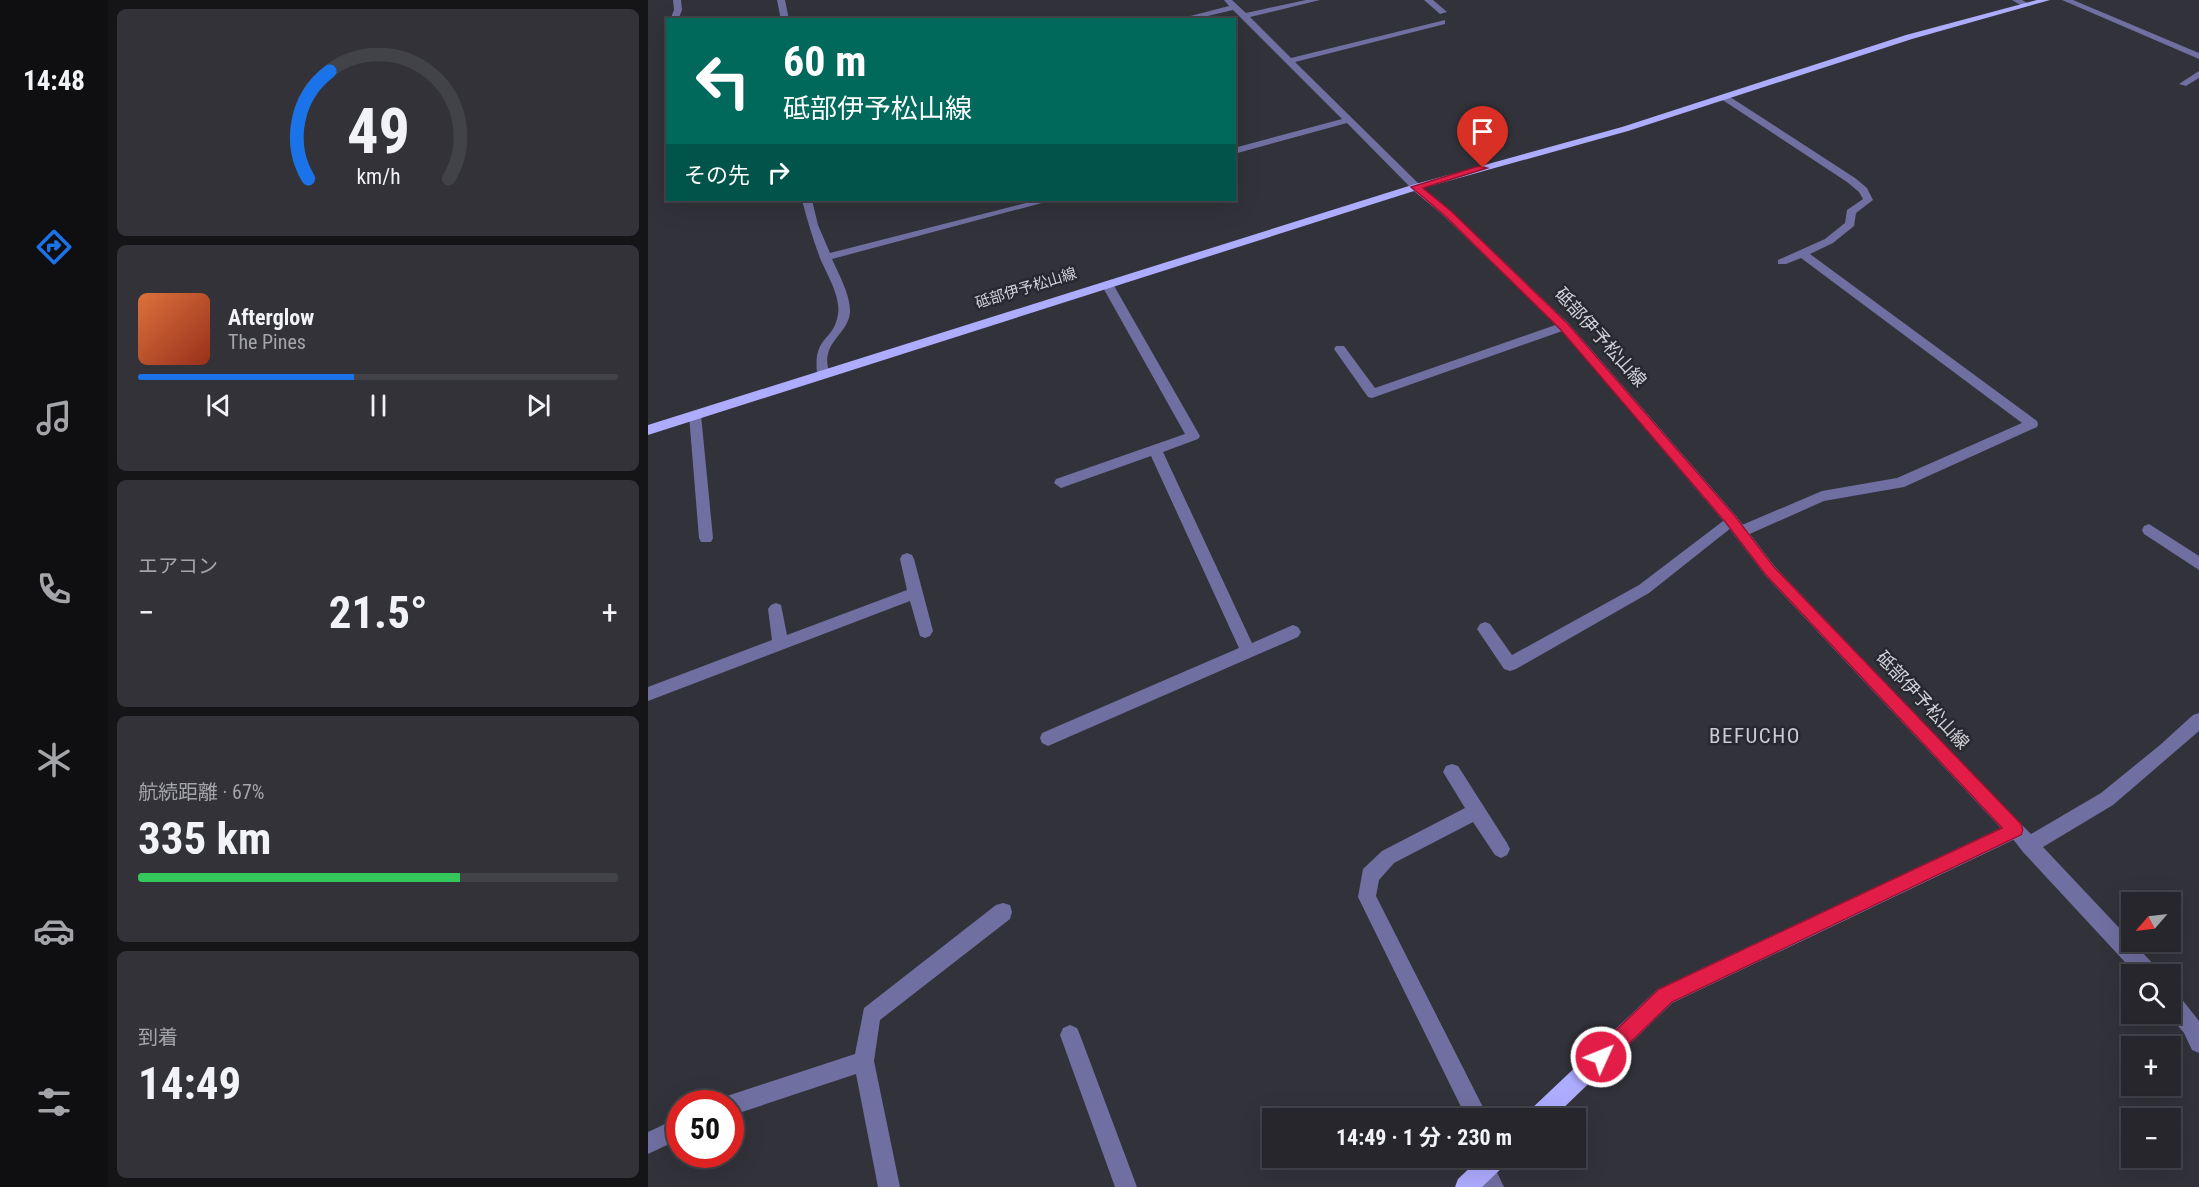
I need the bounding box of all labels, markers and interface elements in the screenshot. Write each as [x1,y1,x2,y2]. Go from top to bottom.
text: 60 m [783,37,866,86]
icon: left [684,42,762,120]
text: 14:48 [23,65,85,97]
text: 砥部伊予松山線 [783,93,972,125]
text: 49 [346,95,410,168]
pin [1457,106,1508,168]
icon: arrive [1466,115,1499,148]
icon: right [762,156,795,189]
text: その先 [684,163,750,188]
text: km/h [356,165,400,190]
icon: directions [33,226,75,268]
street label: 砥部伊予松山線 [973,264,1079,312]
street label: 砥部伊予松山線 [1551,283,1651,391]
text: Afterglow [228,305,314,330]
text: The Pines [228,330,306,354]
icon: previous [202,389,235,422]
icon: pause [362,389,395,422]
icon: next [522,389,555,422]
icon: music [33,397,75,439]
text: エアコン [138,554,218,578]
icon: phone [33,568,75,610]
text: 21.5° [329,586,427,639]
text: − [138,593,155,632]
text: + [602,593,618,632]
street label: 砥部伊予松山線 [1872,647,1974,753]
district label: BEFUCHO [1709,724,1801,748]
icon: climate [33,739,75,781]
text: 航続距離 · 67% [138,780,264,804]
text: 335 km [138,812,271,865]
north arrow [2121,892,2181,952]
map controls [2121,892,2181,1168]
icon: car [33,910,75,952]
button: search [2121,964,2181,1024]
text: 到着 [138,1025,178,1049]
position arrow [1569,1025,1633,1089]
button: + [2121,1036,2181,1096]
text: 14:49 [138,1057,241,1110]
icon: filters [33,1081,75,1123]
speed limit sign: 50 [666,1090,744,1168]
button: − [2121,1108,2181,1168]
text: 14:49 · 1 分 · 230 m [1336,1125,1512,1150]

